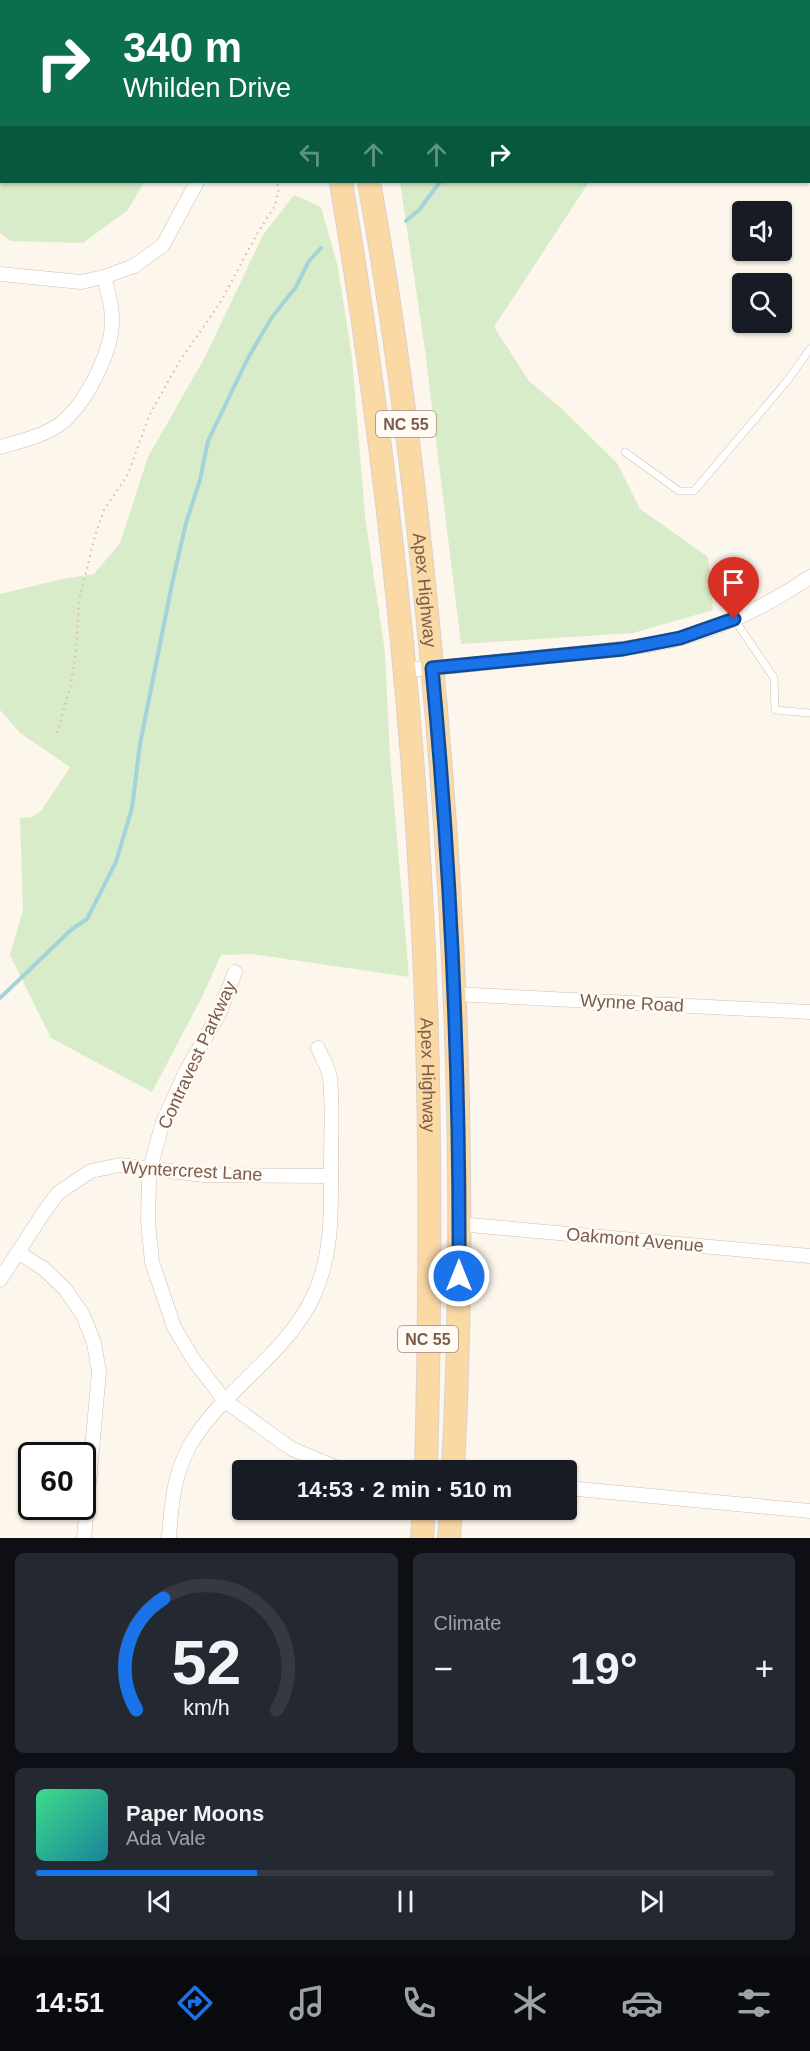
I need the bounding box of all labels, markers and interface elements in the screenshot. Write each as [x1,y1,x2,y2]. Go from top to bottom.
icon: right [24,24,102,102]
text: 340 m [123,24,242,71]
text: Whilden Drive [123,73,291,103]
icon: left [294,138,327,171]
icon: ahead [357,138,390,171]
icon: ahead [420,138,453,171]
icon: right [483,138,516,171]
map controls [732,201,792,333]
button: sound [732,201,792,261]
button: search [732,273,792,333]
road number: NC 55 [376,411,436,437]
street label: Apex Highway [409,532,440,648]
pin [708,557,759,619]
icon: arrive [717,566,750,599]
street label: Contravest Parkway [154,978,240,1132]
street label: Wynne Road [580,990,684,1016]
street label: Apex Highway [417,1017,439,1133]
street label: Wyntercrest Lane [121,1157,263,1185]
street label: Oakmont Avenue [566,1224,704,1256]
position arrow [427,1244,491,1308]
road number: NC 55 [398,1326,458,1352]
speed limit sign: 60 [18,1442,96,1520]
text: 14:53 · 2 min · 510 m [297,1477,512,1502]
text: Climate [434,1612,501,1634]
text: 52 [172,1628,241,1697]
text: 19° [570,1643,638,1694]
text: − [434,1650,453,1687]
text: + [755,1650,774,1687]
text: km/h [183,1696,229,1720]
text: Paper Moons [126,1801,264,1826]
text: Ada Vale [126,1827,206,1849]
icon: previous [143,1885,176,1918]
icon: pause [389,1885,422,1918]
icon: next [635,1885,668,1918]
icon: directions [174,1982,216,2024]
icon: music [286,1982,328,2024]
icon: phone [398,1982,440,2024]
icon: climate [509,1982,551,2024]
icon: car [621,1982,663,2024]
icon: filters [733,1982,775,2024]
text: 14:51 [35,1988,104,2018]

